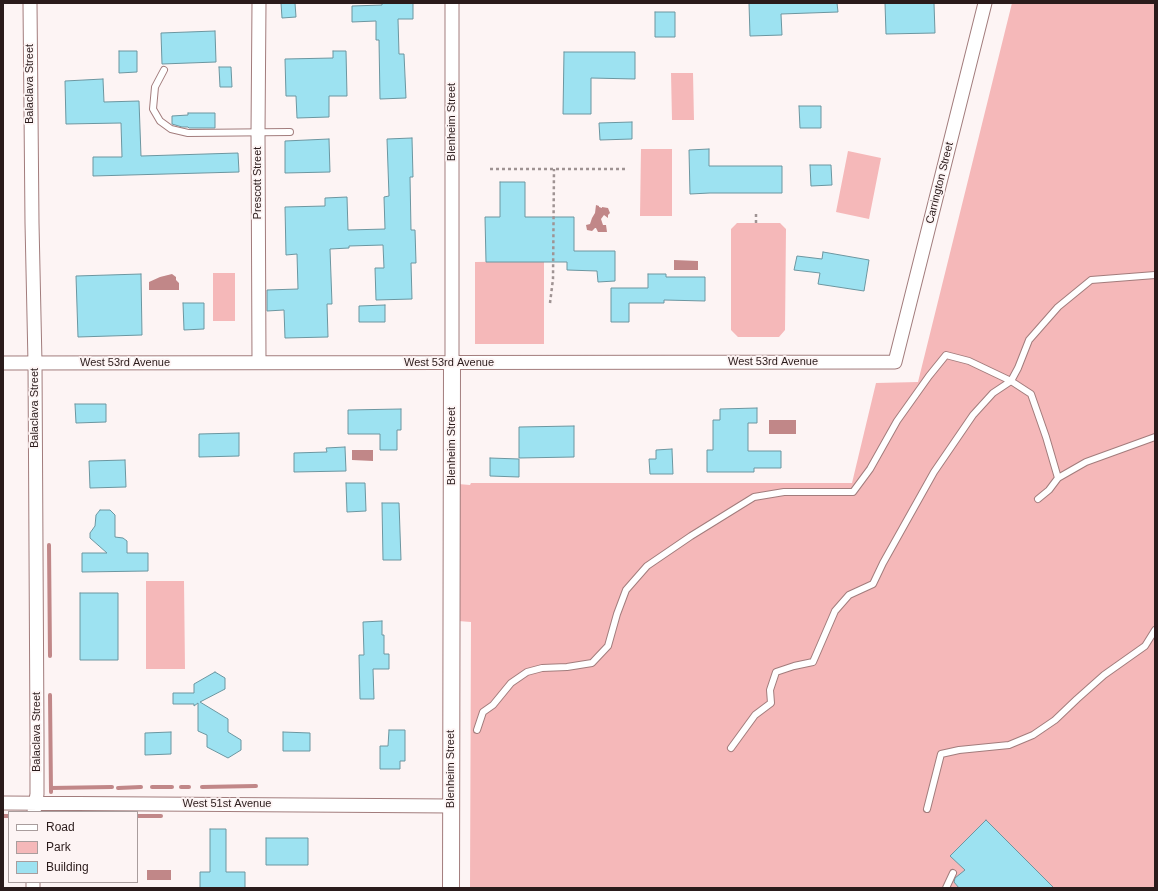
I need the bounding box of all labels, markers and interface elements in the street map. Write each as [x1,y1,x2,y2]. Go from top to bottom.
street label: Balaclava Street [23,44,37,124]
street label: Blenheim Street [445,83,459,161]
street label: Carrington Street [923,141,957,225]
street label: Prescott Street [251,147,265,219]
street label: West 53rd Avenue [728,355,818,369]
street label: West 53rd Avenue [80,356,170,370]
street label: West 53rd Avenue [404,356,494,370]
street label: Balaclava Street [28,368,42,448]
street label: Blenheim Street [445,407,459,485]
street label: Balaclava Street [30,692,44,772]
street label: Blenheim Street [444,730,458,808]
street label: West 51st Avenue [183,797,271,811]
legend [8,811,138,883]
text: Road [46,820,75,834]
text: Park [46,840,71,854]
text: Building [46,860,89,874]

